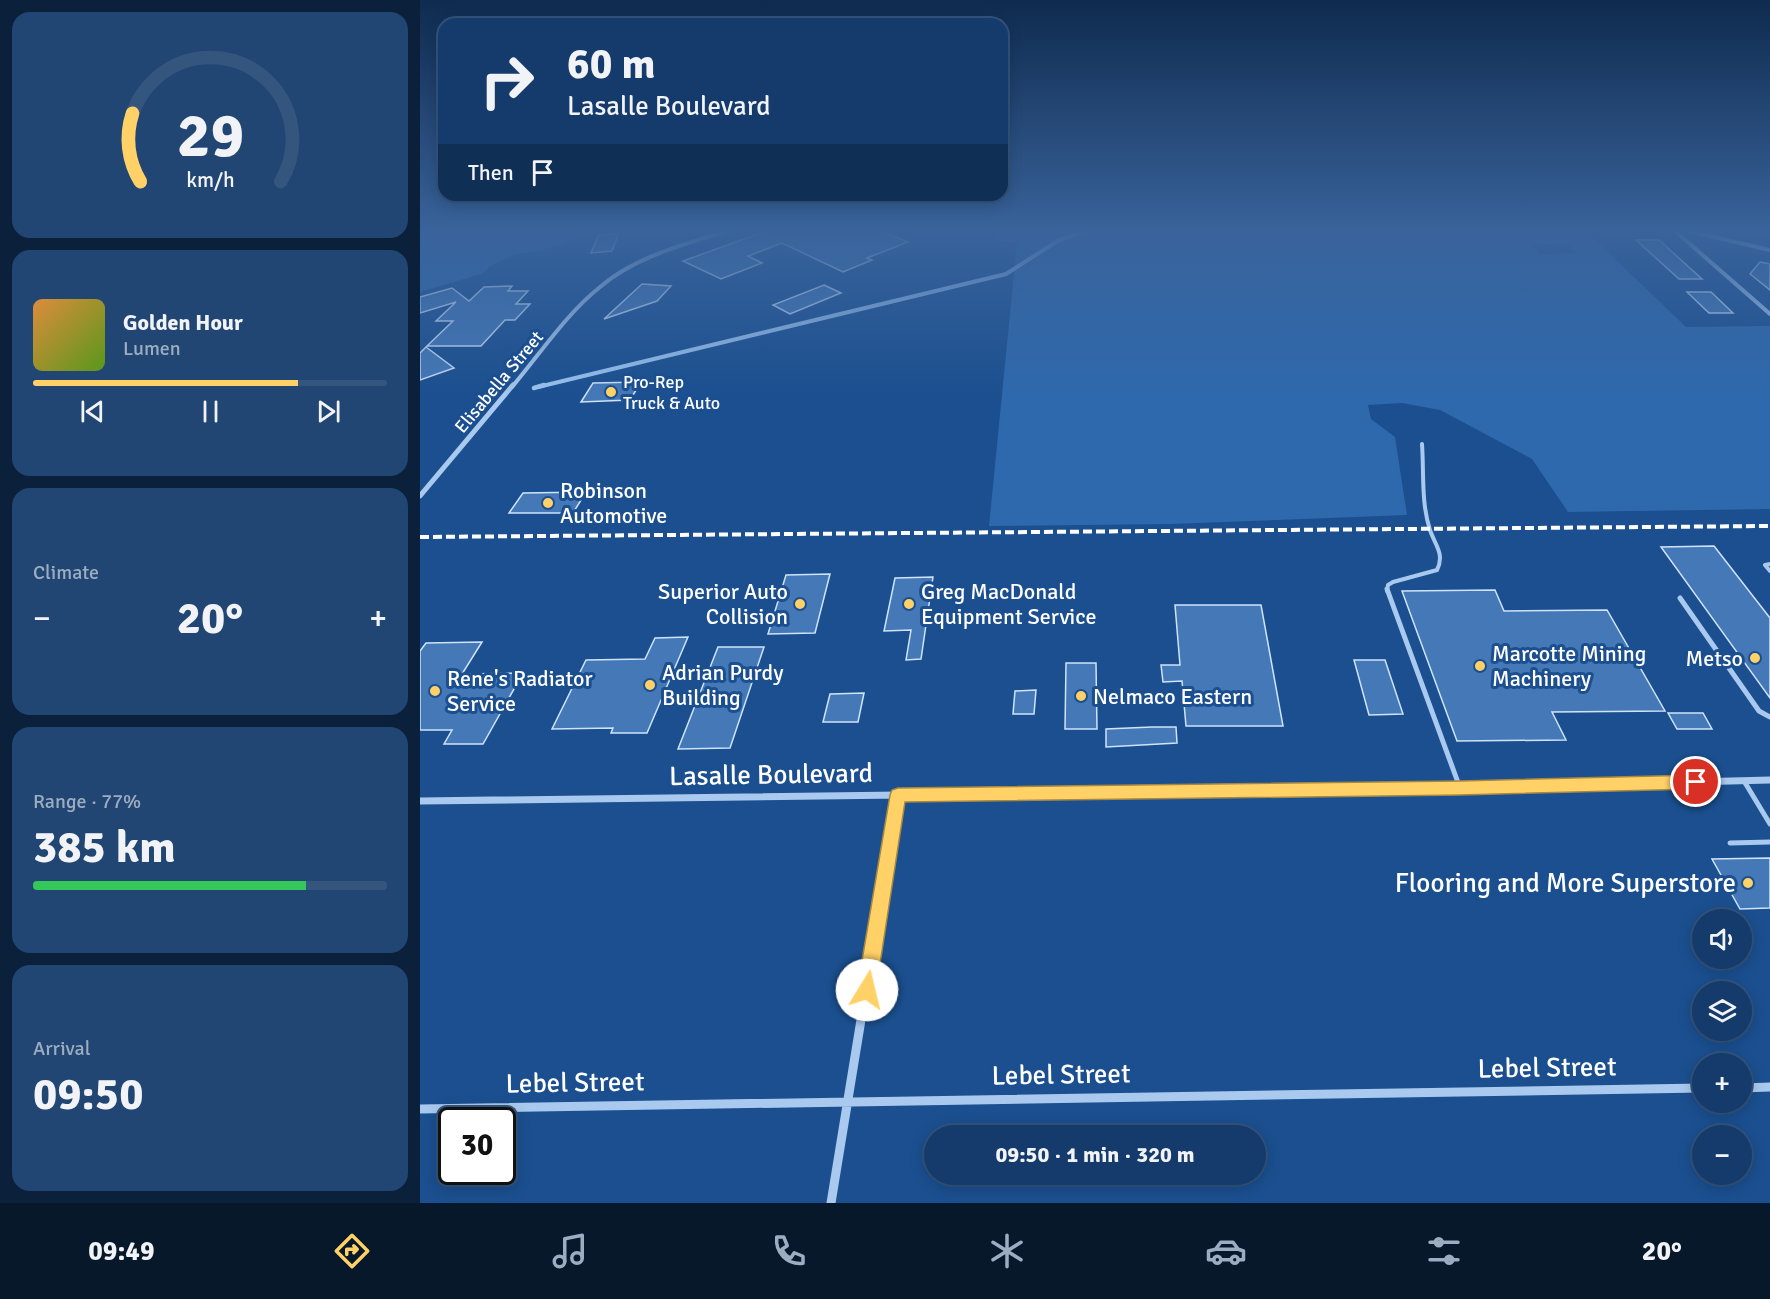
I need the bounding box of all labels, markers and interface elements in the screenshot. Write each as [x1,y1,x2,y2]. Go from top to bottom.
text: 60 m [567,39,656,90]
icon: right [468,42,546,120]
text: Lasalle Boulevard [567,90,771,123]
text: 29 [176,97,244,174]
icon: arrive [526,156,559,189]
text: Then [468,159,514,186]
text: km/h [186,167,234,193]
text: Golden Hour [123,309,243,336]
street label: Elisabella Street [450,327,548,437]
text: Lumen [123,336,181,361]
place label: Pro-Rep Truck & Auto [623,371,720,414]
marker: Pro-Rep Truck & Auto [604,385,618,399]
icon: previous [76,395,109,428]
icon: pause [194,395,227,428]
icon: next [312,395,345,428]
place label: Robinson Automotive [560,477,667,529]
marker: Robinson Automotive [541,496,555,510]
text: Climate [33,560,99,585]
place label: Superior Auto Collision [658,578,788,630]
place label: Greg MacDonald Equipment Service [921,578,1096,630]
text: 20° [177,591,243,646]
marker: Superior Auto Collision [793,597,807,611]
marker: Greg MacDonald Equipment Service [902,597,916,611]
text: − [33,598,51,639]
text: + [369,598,387,639]
place label: Marcotte Mining Machinery [1492,640,1646,692]
place label: Metso [1685,645,1743,672]
marker: Metso [1748,651,1762,665]
place label: Adrian Purdy Building [662,659,784,711]
marker: Marcotte Mining Machinery [1473,659,1487,673]
place label: Rene's Radiator Service [447,665,593,717]
marker: Adrian Purdy Building [643,678,657,692]
place label: Nelmaco Eastern [1093,683,1252,710]
marker: Rene's Radiator Service [428,684,442,698]
marker: Nelmaco Eastern [1074,689,1088,703]
pin [1670,756,1721,807]
street label: Lasalle Boulevard [669,757,873,793]
icon: arrive [1679,765,1712,798]
text: Range · 77% [33,789,141,814]
text: 385 km [33,820,176,875]
place label: Flooring and More Superstore [1395,867,1736,900]
marker: Flooring and More Superstore [1741,876,1755,890]
map controls [1692,909,1752,1185]
button: sound [1692,909,1752,969]
position arrow [835,958,899,1022]
button: layers [1692,981,1752,1041]
text: Arrival [33,1036,91,1061]
street label: Lebel Street [1477,1050,1617,1086]
button: + [1692,1053,1752,1113]
street label: Lebel Street [991,1057,1131,1093]
street label: Lebel Street [505,1065,645,1101]
text: 09:50 [33,1067,143,1122]
speed limit sign: 30 [438,1107,516,1185]
button: − [1692,1125,1752,1185]
text: 09:50 · 1 min · 320 m [995,1141,1195,1168]
icon: directions [331,1230,373,1272]
icon: music [549,1230,591,1272]
icon: phone [768,1230,810,1272]
icon: climate [986,1230,1028,1272]
icon: car [1205,1230,1247,1272]
icon: filters [1423,1230,1465,1272]
text: 09:49 [88,1235,155,1268]
text: 20° [1642,1235,1682,1268]

